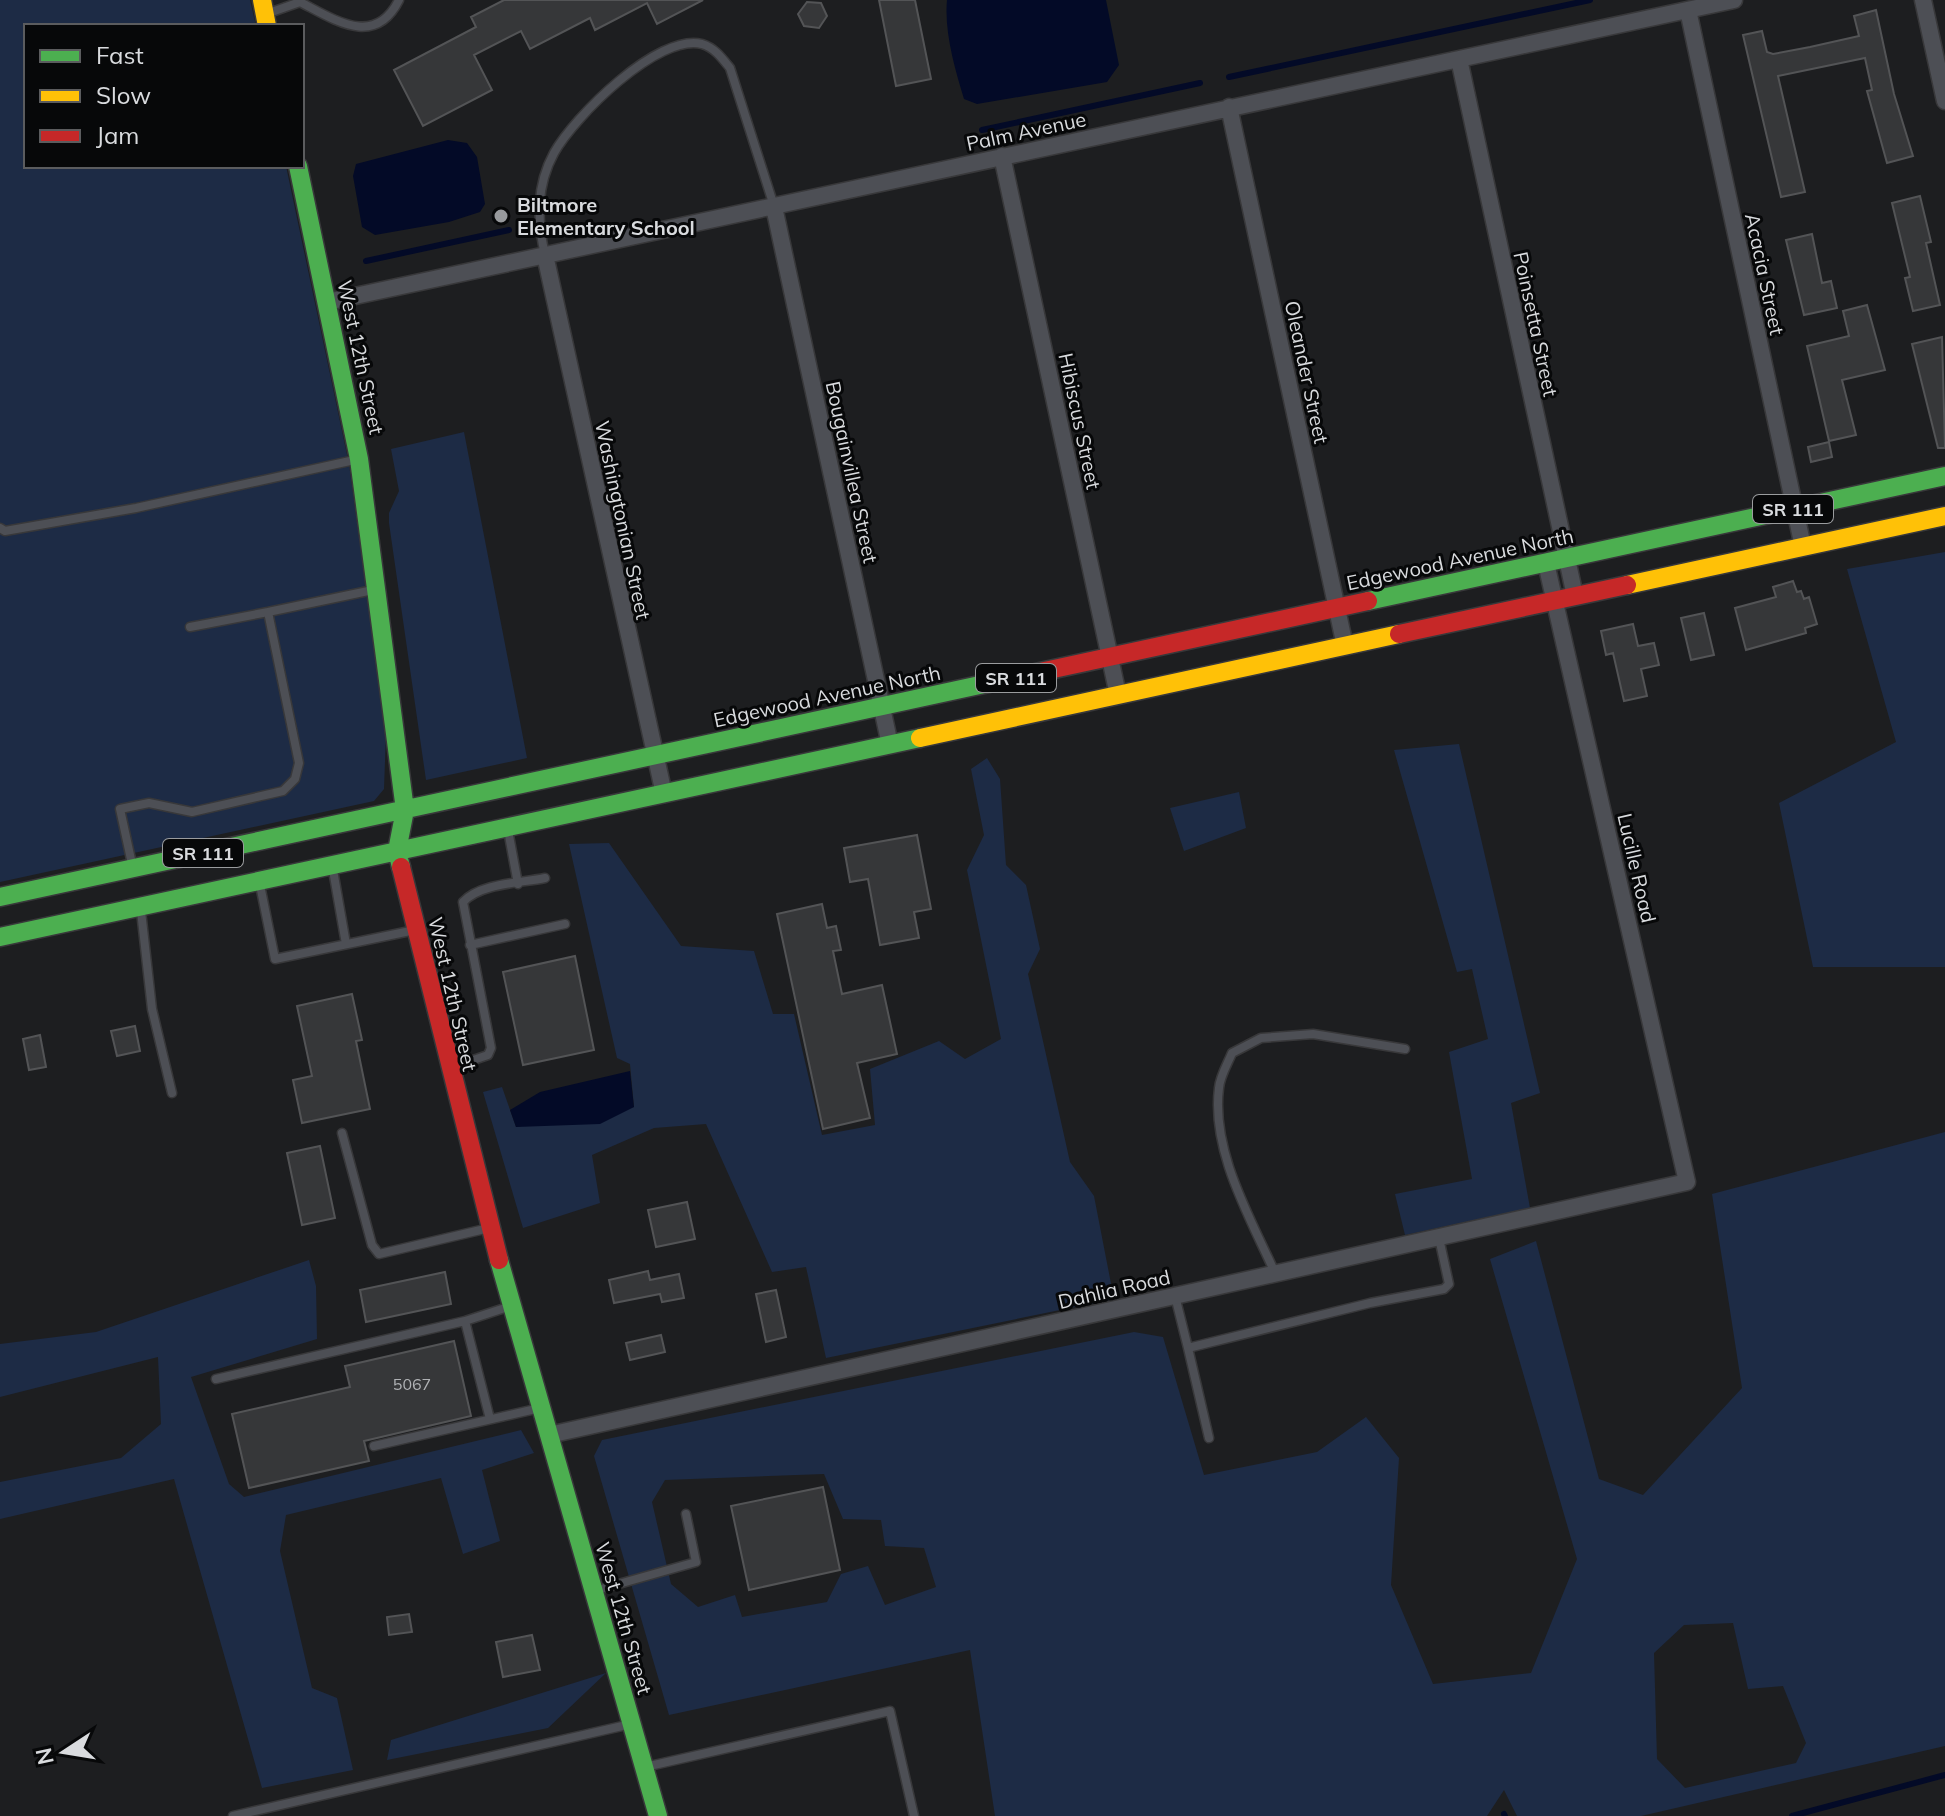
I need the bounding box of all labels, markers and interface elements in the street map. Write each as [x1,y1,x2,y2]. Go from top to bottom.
legend [24,24,304,168]
text: Fast [96,40,144,70]
text: Slow [96,80,151,110]
street label: Palm Avenue [964,106,1088,156]
text: Jam [96,120,139,150]
place label: Biltmore Elementary School [517,192,695,240]
marker: Biltmore Elementary School [492,207,510,225]
street label: Acacia Street [1740,211,1790,337]
street label: Poinsetta Street [1508,249,1564,399]
street label: West 12th Street [332,278,390,436]
street label: Oleander Street [1280,298,1334,446]
street label: Hibiscus Street [1053,351,1107,491]
street label: Bougainvillea Street [821,379,883,565]
street label: Washingtonian Street [590,418,656,622]
road number: SR 111 [1753,495,1833,523]
street label: Edgewood Avenue North [1344,523,1576,595]
street label: Edgewood Avenue North [711,660,943,732]
road number: SR 111 [976,664,1056,692]
street label: Lucille Road [1612,811,1662,925]
road number: SR 111 [163,839,243,867]
street label: West 12th Street [423,915,483,1073]
street label: Dahlia Road [1055,1264,1173,1314]
house number: 5067 [393,1374,431,1394]
street label: West 12th Street [590,1539,658,1697]
north arrow [24,1712,104,1792]
text: N [29,1745,60,1767]

